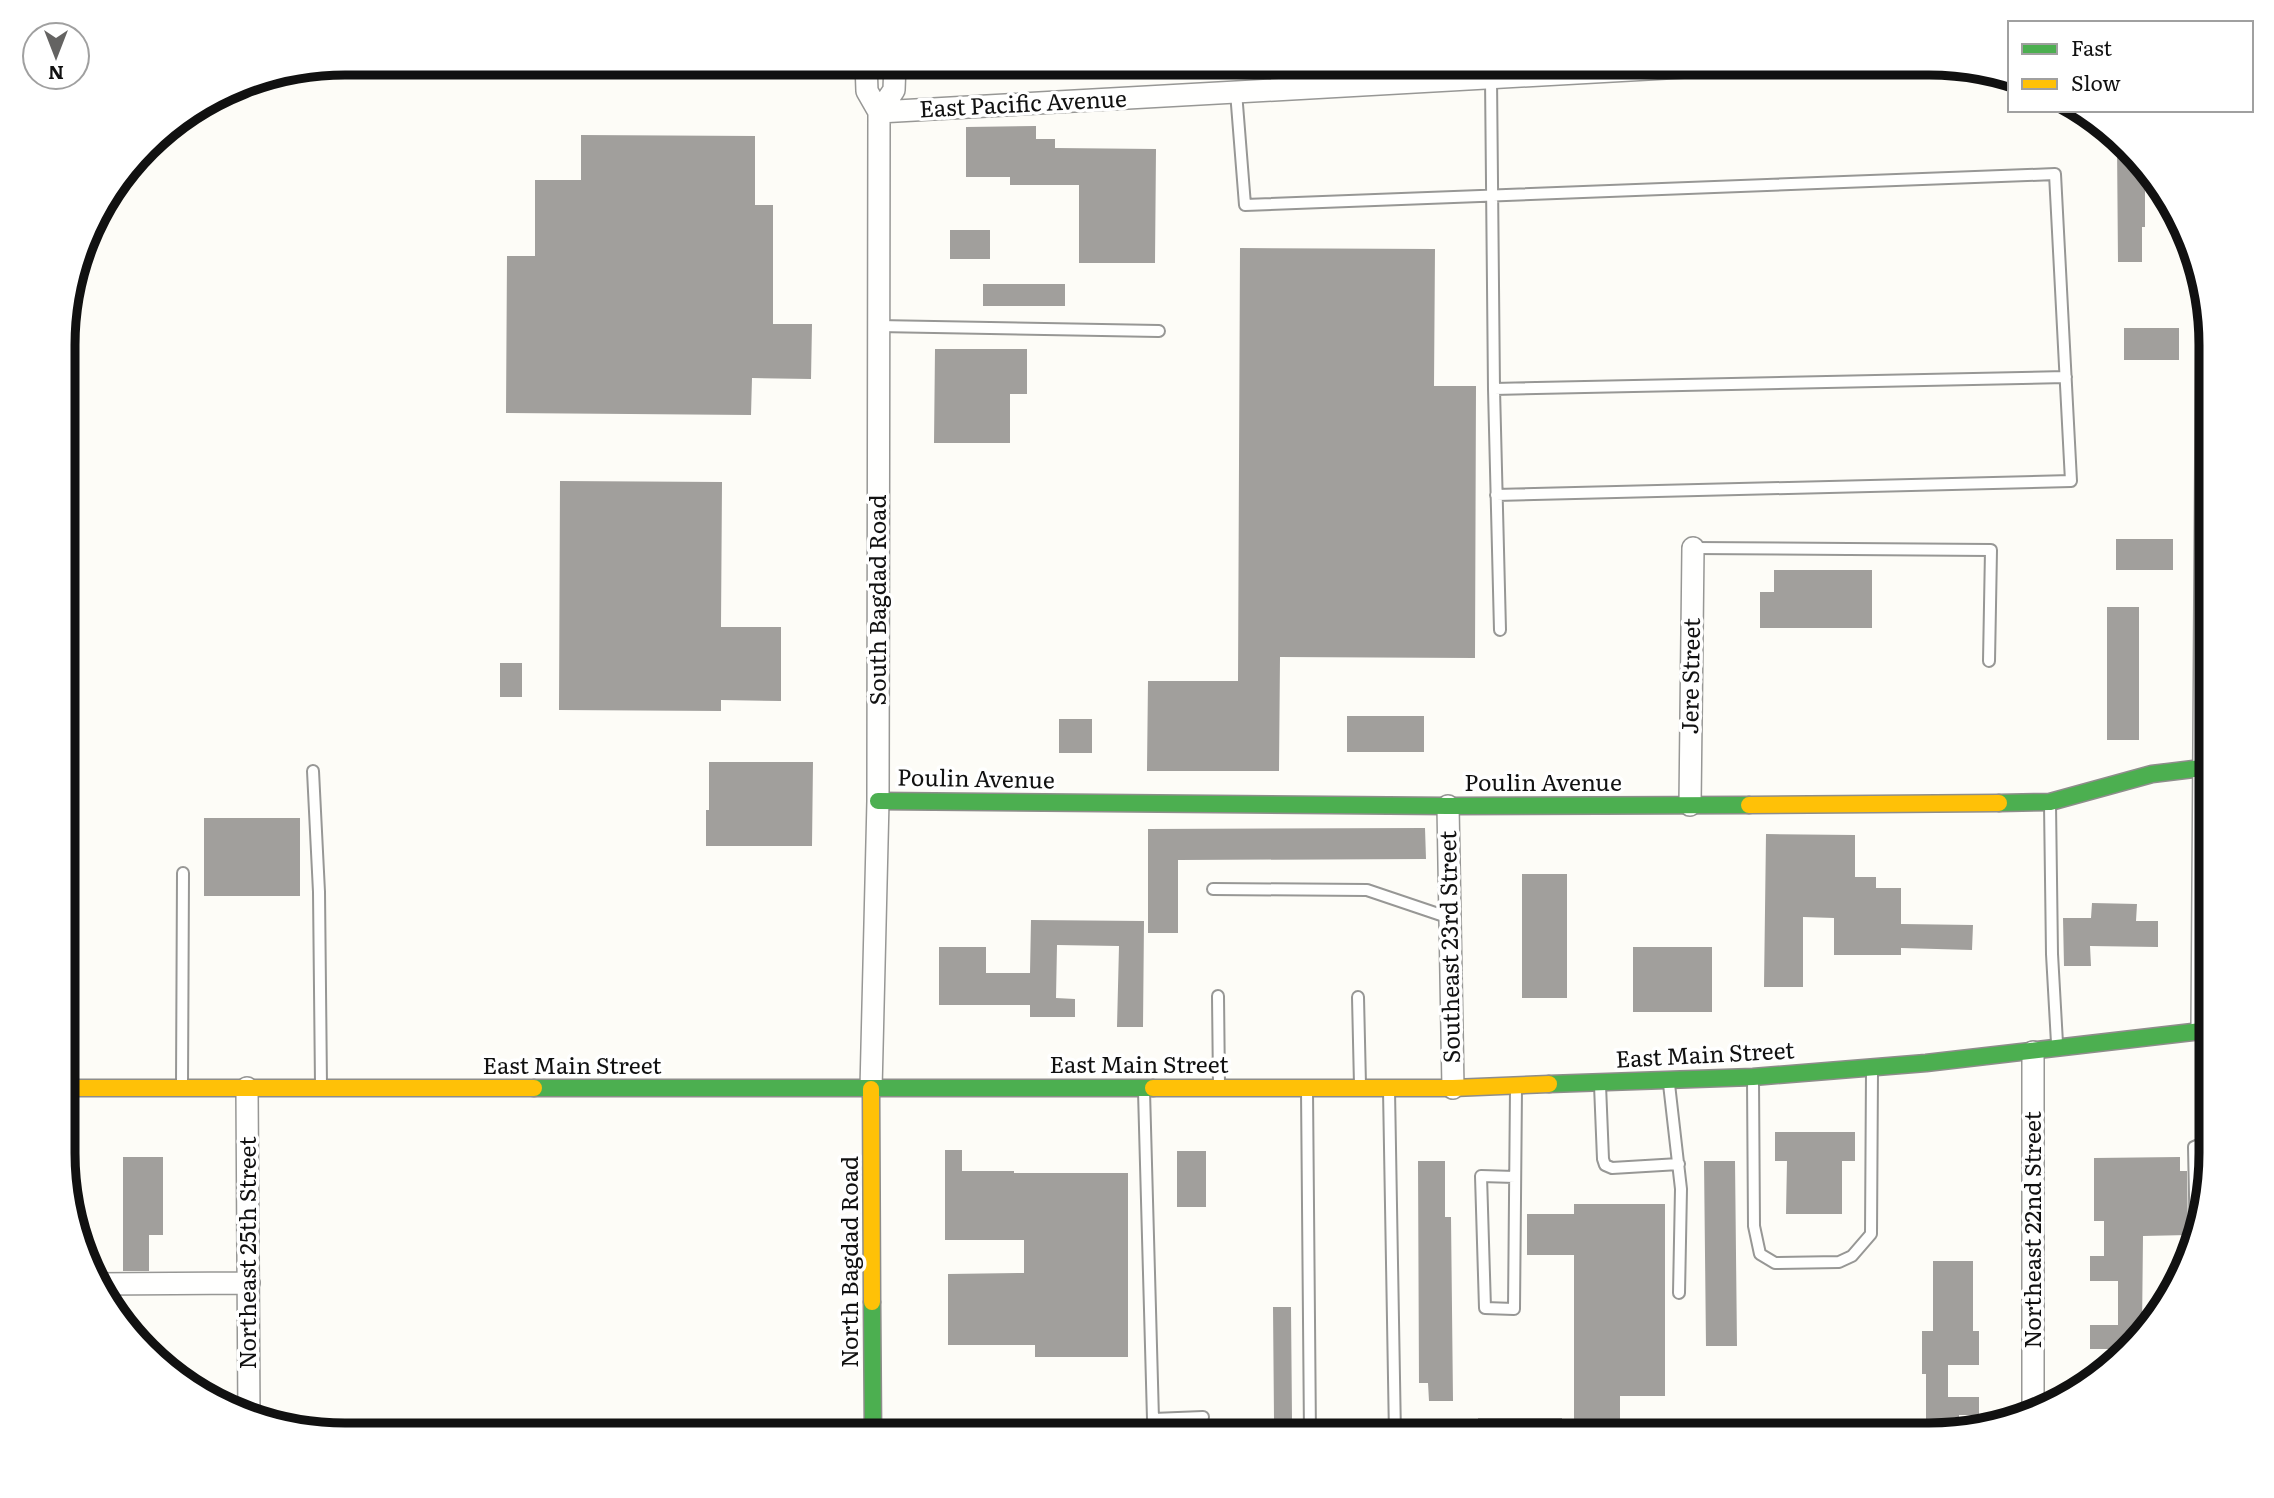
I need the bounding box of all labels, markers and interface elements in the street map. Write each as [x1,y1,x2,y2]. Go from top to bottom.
north arrow [21,21,91,91]
legend [2008,21,2253,112]
text: Fast [2071,31,2112,62]
text: N [48,60,64,88]
text: Slow [2071,66,2121,97]
street label: East Pacific Avenue [918,80,1128,124]
street label: South Bagdad Road [859,495,893,705]
street label: Jere Street [1671,617,1707,735]
street label: Poulin Avenue [897,759,1055,795]
street label: Poulin Avenue [1464,764,1622,798]
street label: Southeast 23rd Street [1429,830,1467,1064]
street label: East Main Street [1615,1031,1796,1075]
street label: East Main Street [1049,1046,1229,1080]
street label: East Main Street [482,1047,662,1081]
street label: Northeast 22nd Street [2014,1110,2048,1349]
street label: Northeast 25th Street [229,1136,263,1370]
street label: North Bagdad Road [831,1156,865,1368]

